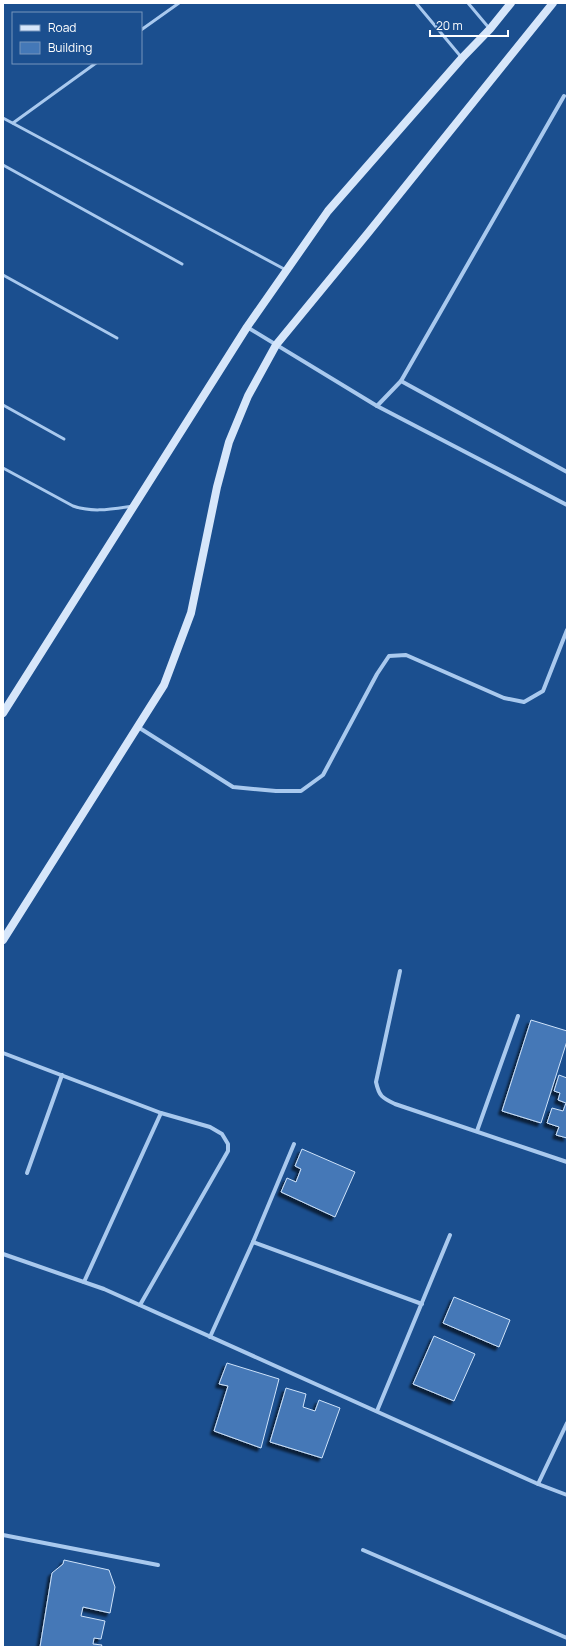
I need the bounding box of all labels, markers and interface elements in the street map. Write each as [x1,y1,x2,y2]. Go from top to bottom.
legend [12,12,142,64]
scale bar [430,12,508,38]
text: 20 m [436,17,463,34]
text: Road [48,19,76,36]
text: Building [48,39,92,56]

